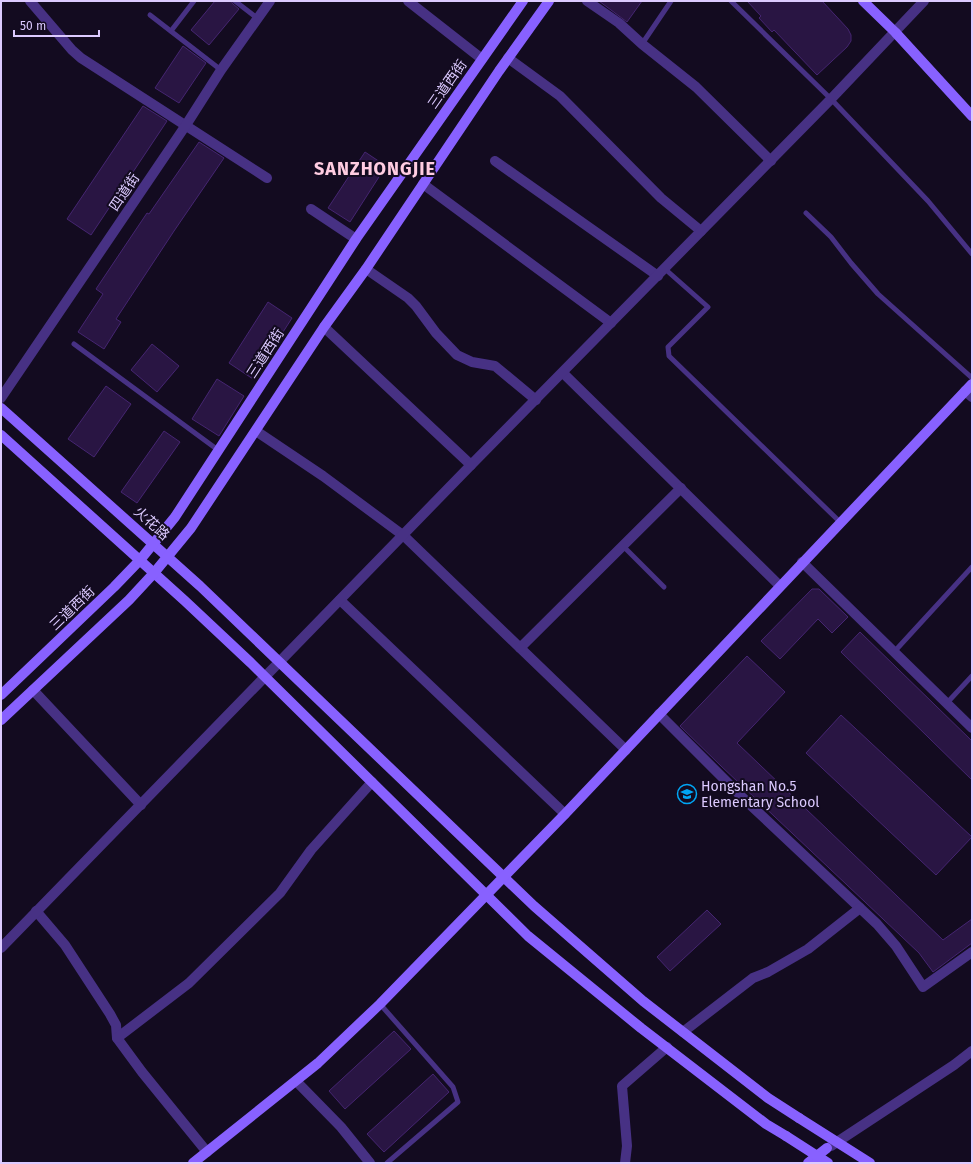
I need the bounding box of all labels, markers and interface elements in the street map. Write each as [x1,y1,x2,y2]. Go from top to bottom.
scale bar [14,12,99,38]
text: 50 m [20,19,46,33]
street label: 三道西街 [424,56,470,112]
district label: SANZHONGJIE [314,158,436,180]
street label: 四道街 [106,170,143,214]
street label: 三道西街 [243,325,288,381]
street label: 火花路 [130,503,173,544]
street label: 三道西街 [46,583,98,634]
place label: Hongshan No.5 Elementary School [701,778,819,811]
school or university icon: Hongshan No.5 Elementary School [676,783,698,805]

